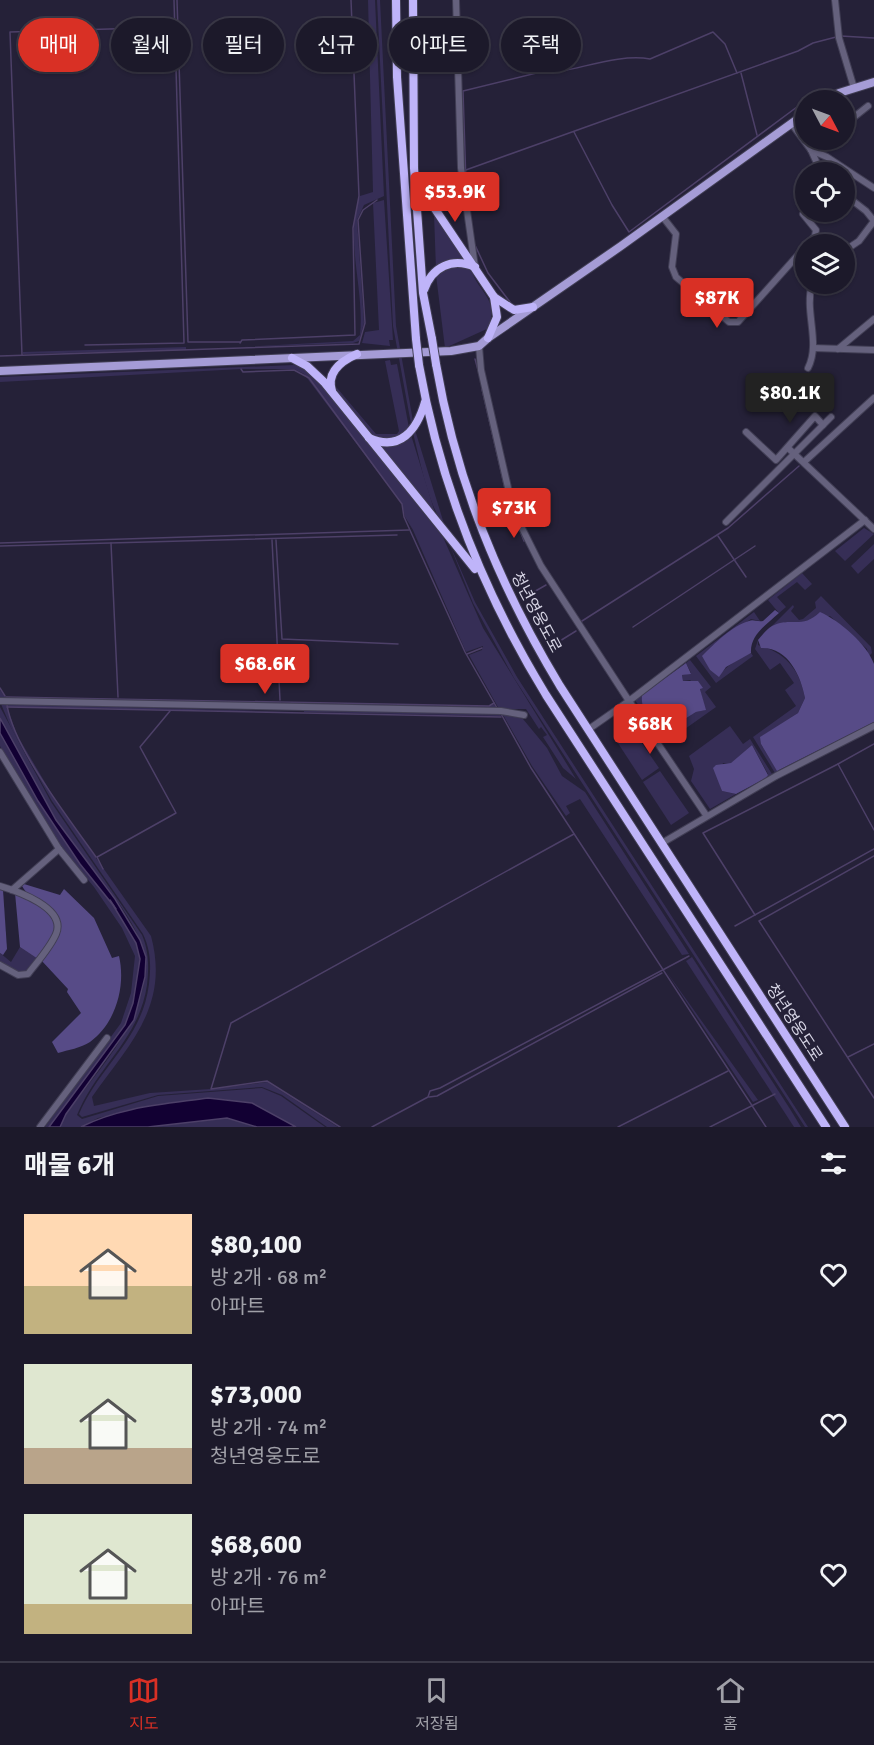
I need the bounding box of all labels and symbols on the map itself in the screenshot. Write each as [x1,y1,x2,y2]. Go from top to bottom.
north arrow [795,90,855,150]
pin: $53.9K [406,172,504,223]
pin: $87K [681,278,753,329]
pin: $80.1K [741,373,839,424]
pin: $73K [478,488,550,539]
street label: 청년영웅도로 [507,569,566,656]
pin: $68.6K [216,644,314,695]
pin: $68K [614,704,686,755]
street label: 청년영웅도로 [762,980,827,1065]

